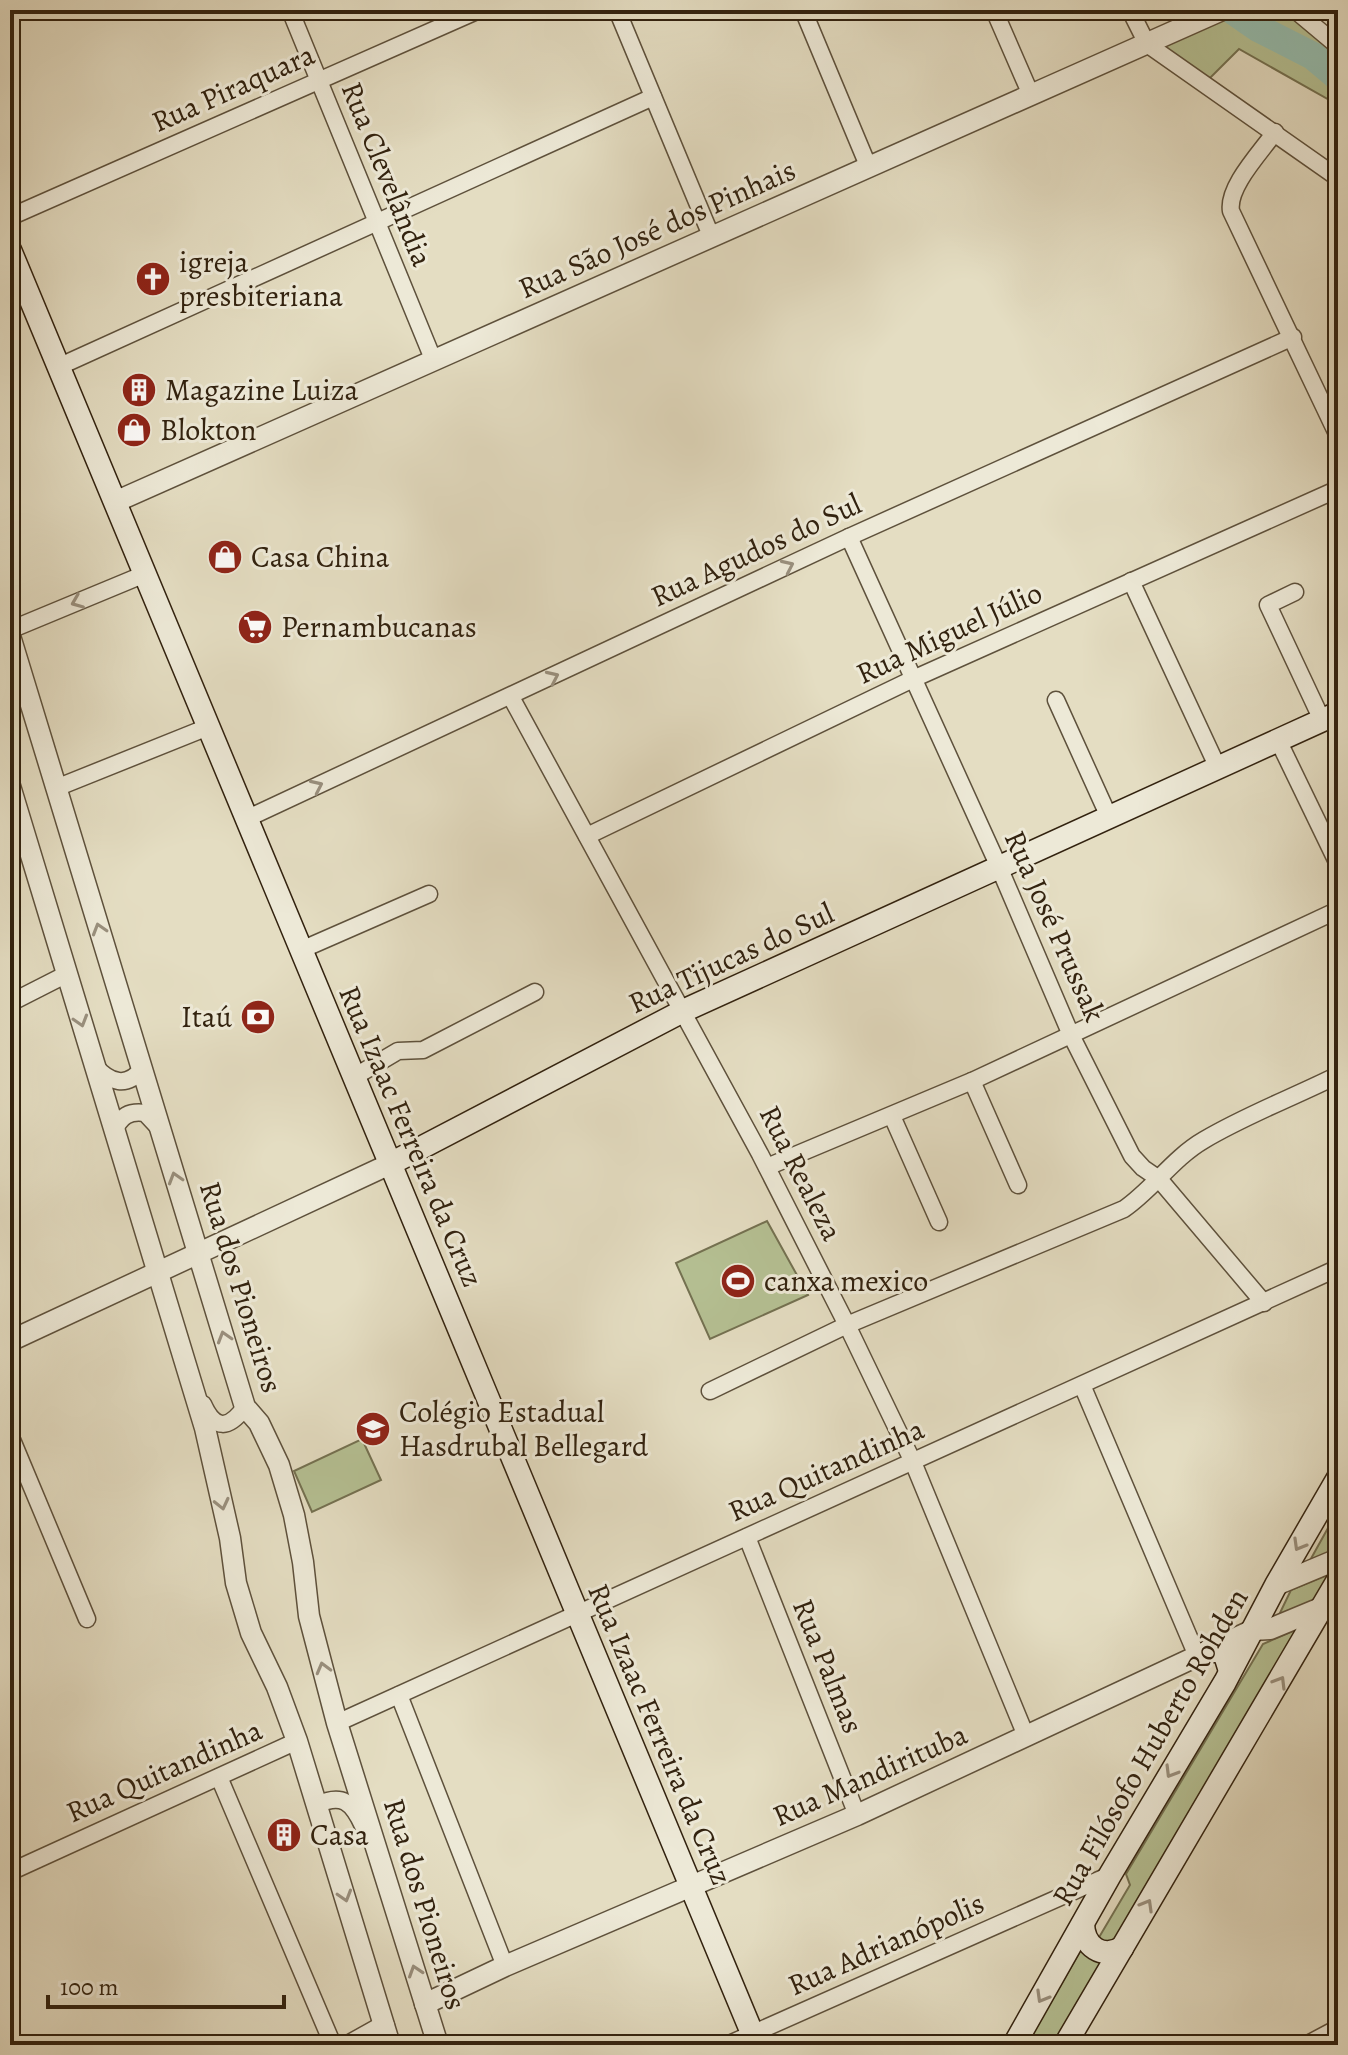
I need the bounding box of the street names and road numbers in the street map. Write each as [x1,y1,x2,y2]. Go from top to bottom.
street label: Rua Piraquara [145,34,321,142]
street label: Rua Clevelândia [332,76,442,272]
street label: Rua São José dos Pinhais [512,150,802,308]
street label: Rua Agudos do Sul [644,484,868,616]
street label: Rua Miguel Júlio [849,572,1049,694]
street label: Rua José Prussak [995,824,1115,1028]
street label: Rua Tijucas do Sul [622,893,840,1023]
street label: Rua Izaac Ferreira da Cruz [329,979,493,1293]
street label: Rua Realeza [750,1098,852,1248]
street label: Rua dos Pioneiros [190,1177,292,1397]
street label: Rua Quitandinha [722,1409,930,1531]
street label: Rua Izaac Ferreira da Cruz [578,1577,742,1891]
street label: Rua Filósofo Huberto Rohden [1043,1581,1257,1913]
street label: Rua Palmas [783,1593,873,1739]
street label: Rua Quitandinha [60,1710,268,1832]
street label: Rua Mandirituba [766,1714,974,1836]
street label: Rua dos Pioneiros [374,1794,476,2014]
street label: Rua Adrianópolis [782,1883,990,2005]

